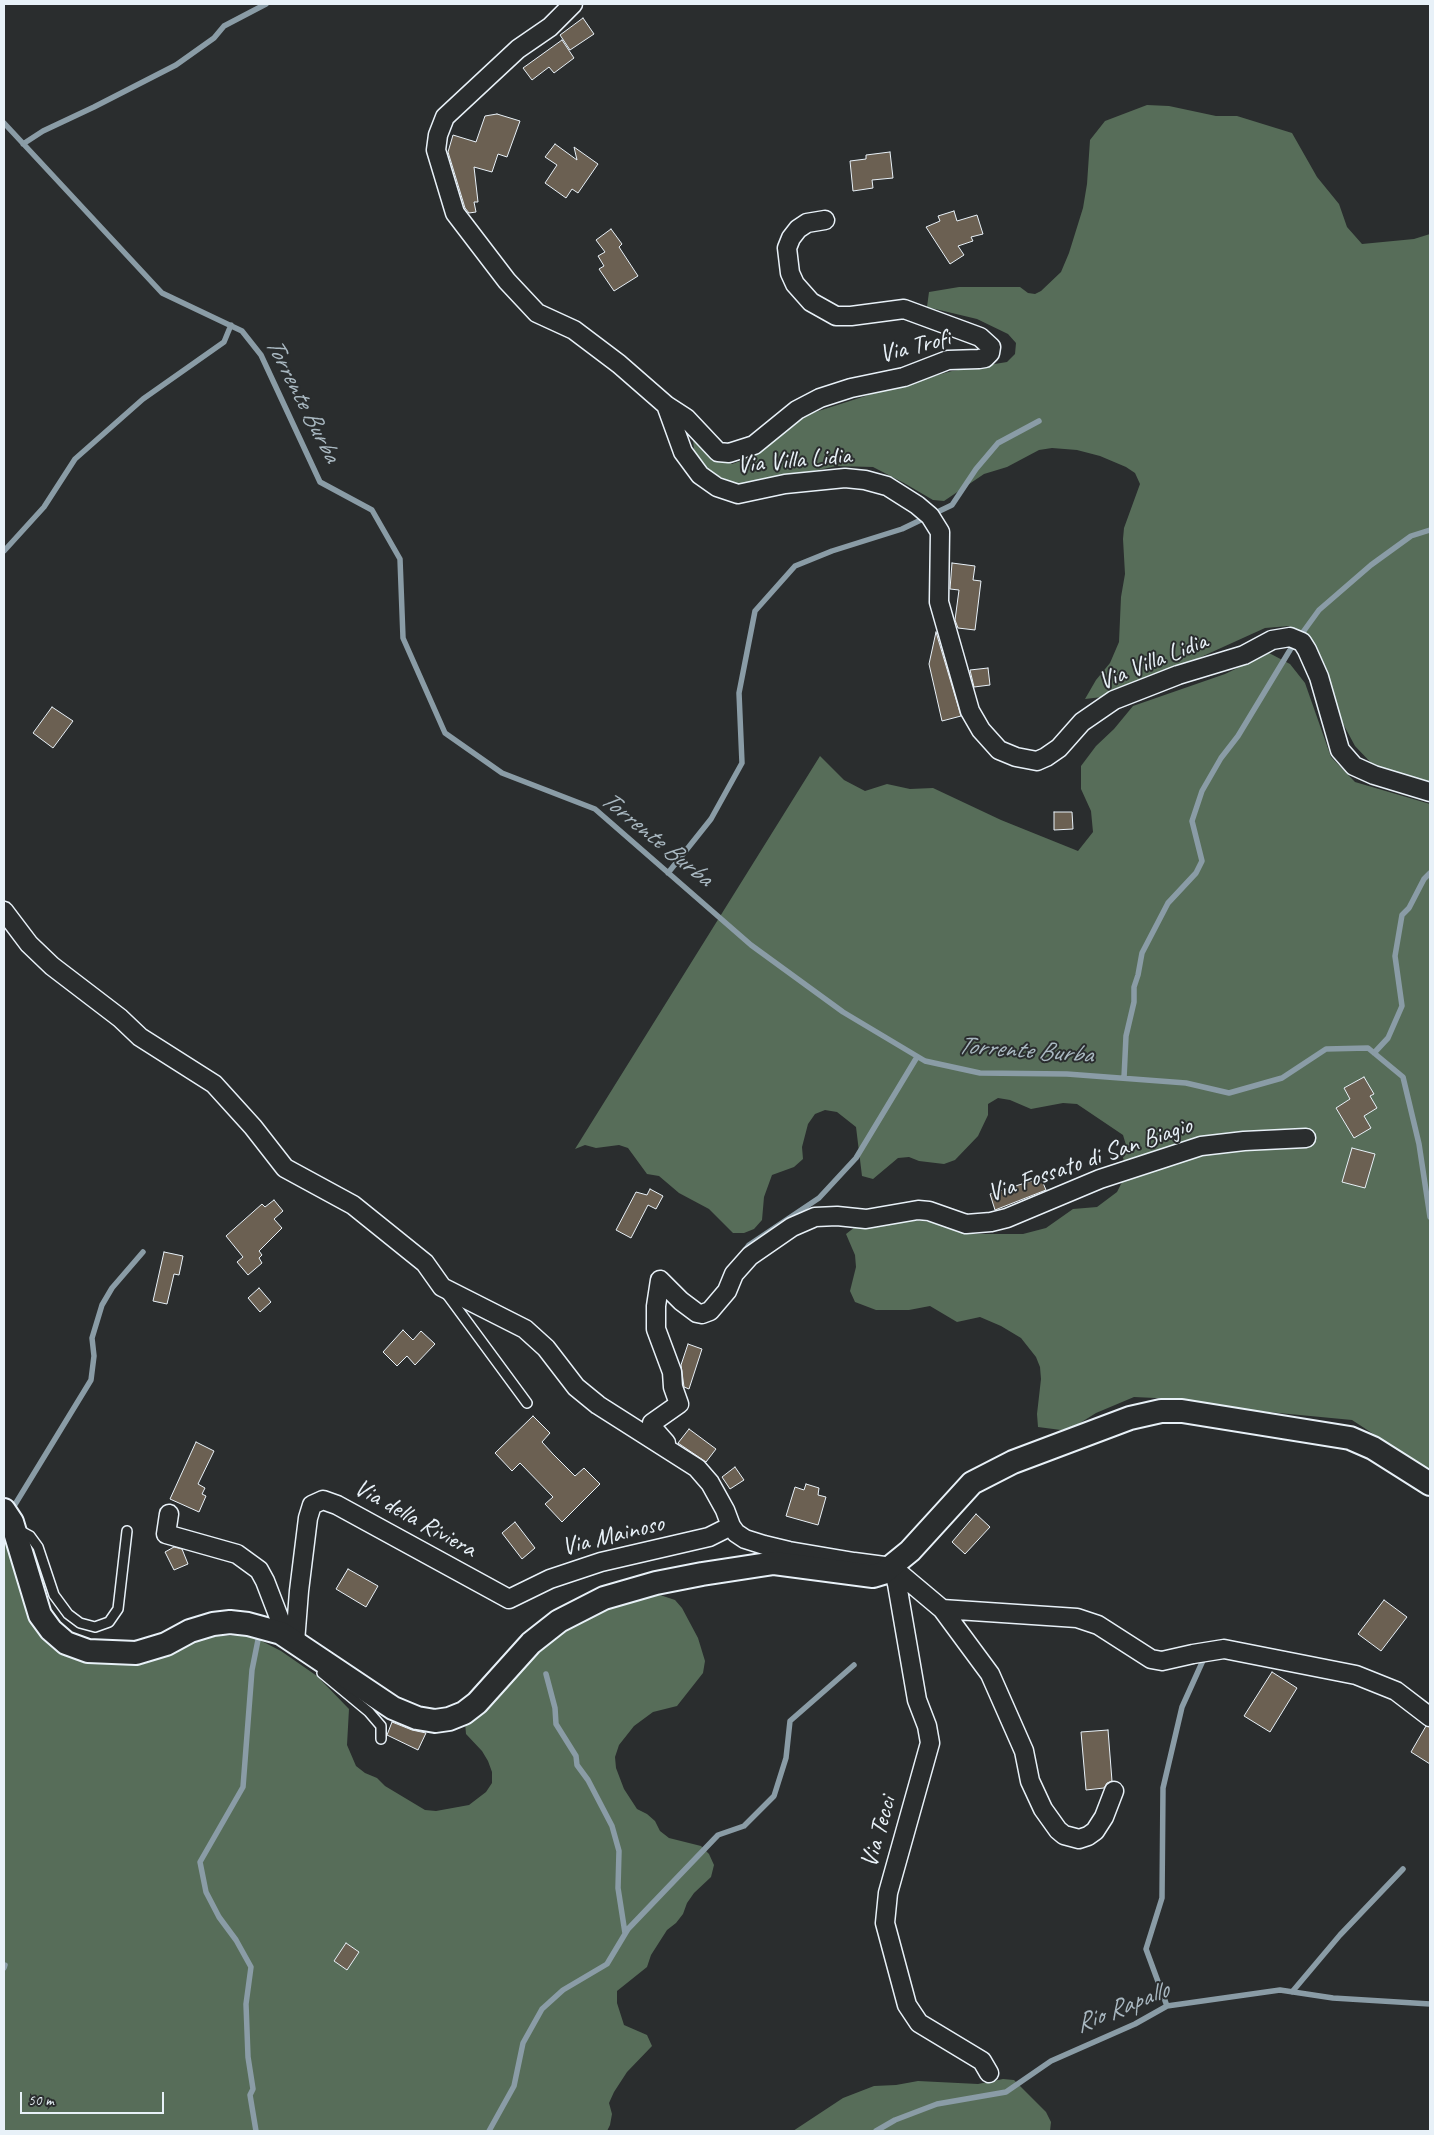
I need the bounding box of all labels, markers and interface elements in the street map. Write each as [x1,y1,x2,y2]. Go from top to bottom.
street label: Via Trofi [877,324,953,370]
water label: Torrente Burba [257,333,347,467]
street label: Via Villa Lidia [736,441,852,481]
street label: Via Villa Lidia [1094,627,1212,697]
water label: Torrente Burba [594,784,718,894]
water label: Torrente Burba [956,1031,1094,1071]
street label: Via Fossato di San Biagio [984,1111,1196,1209]
street label: Via della Riviera [349,1473,481,1565]
street label: Via Mainoso [559,1509,667,1563]
street label: Via Tecci [855,1793,903,1871]
water label: Rio Rapallo [1071,1975,1173,2041]
scale bar [22,2082,166,2114]
text: 50 m [28,2091,54,2110]

